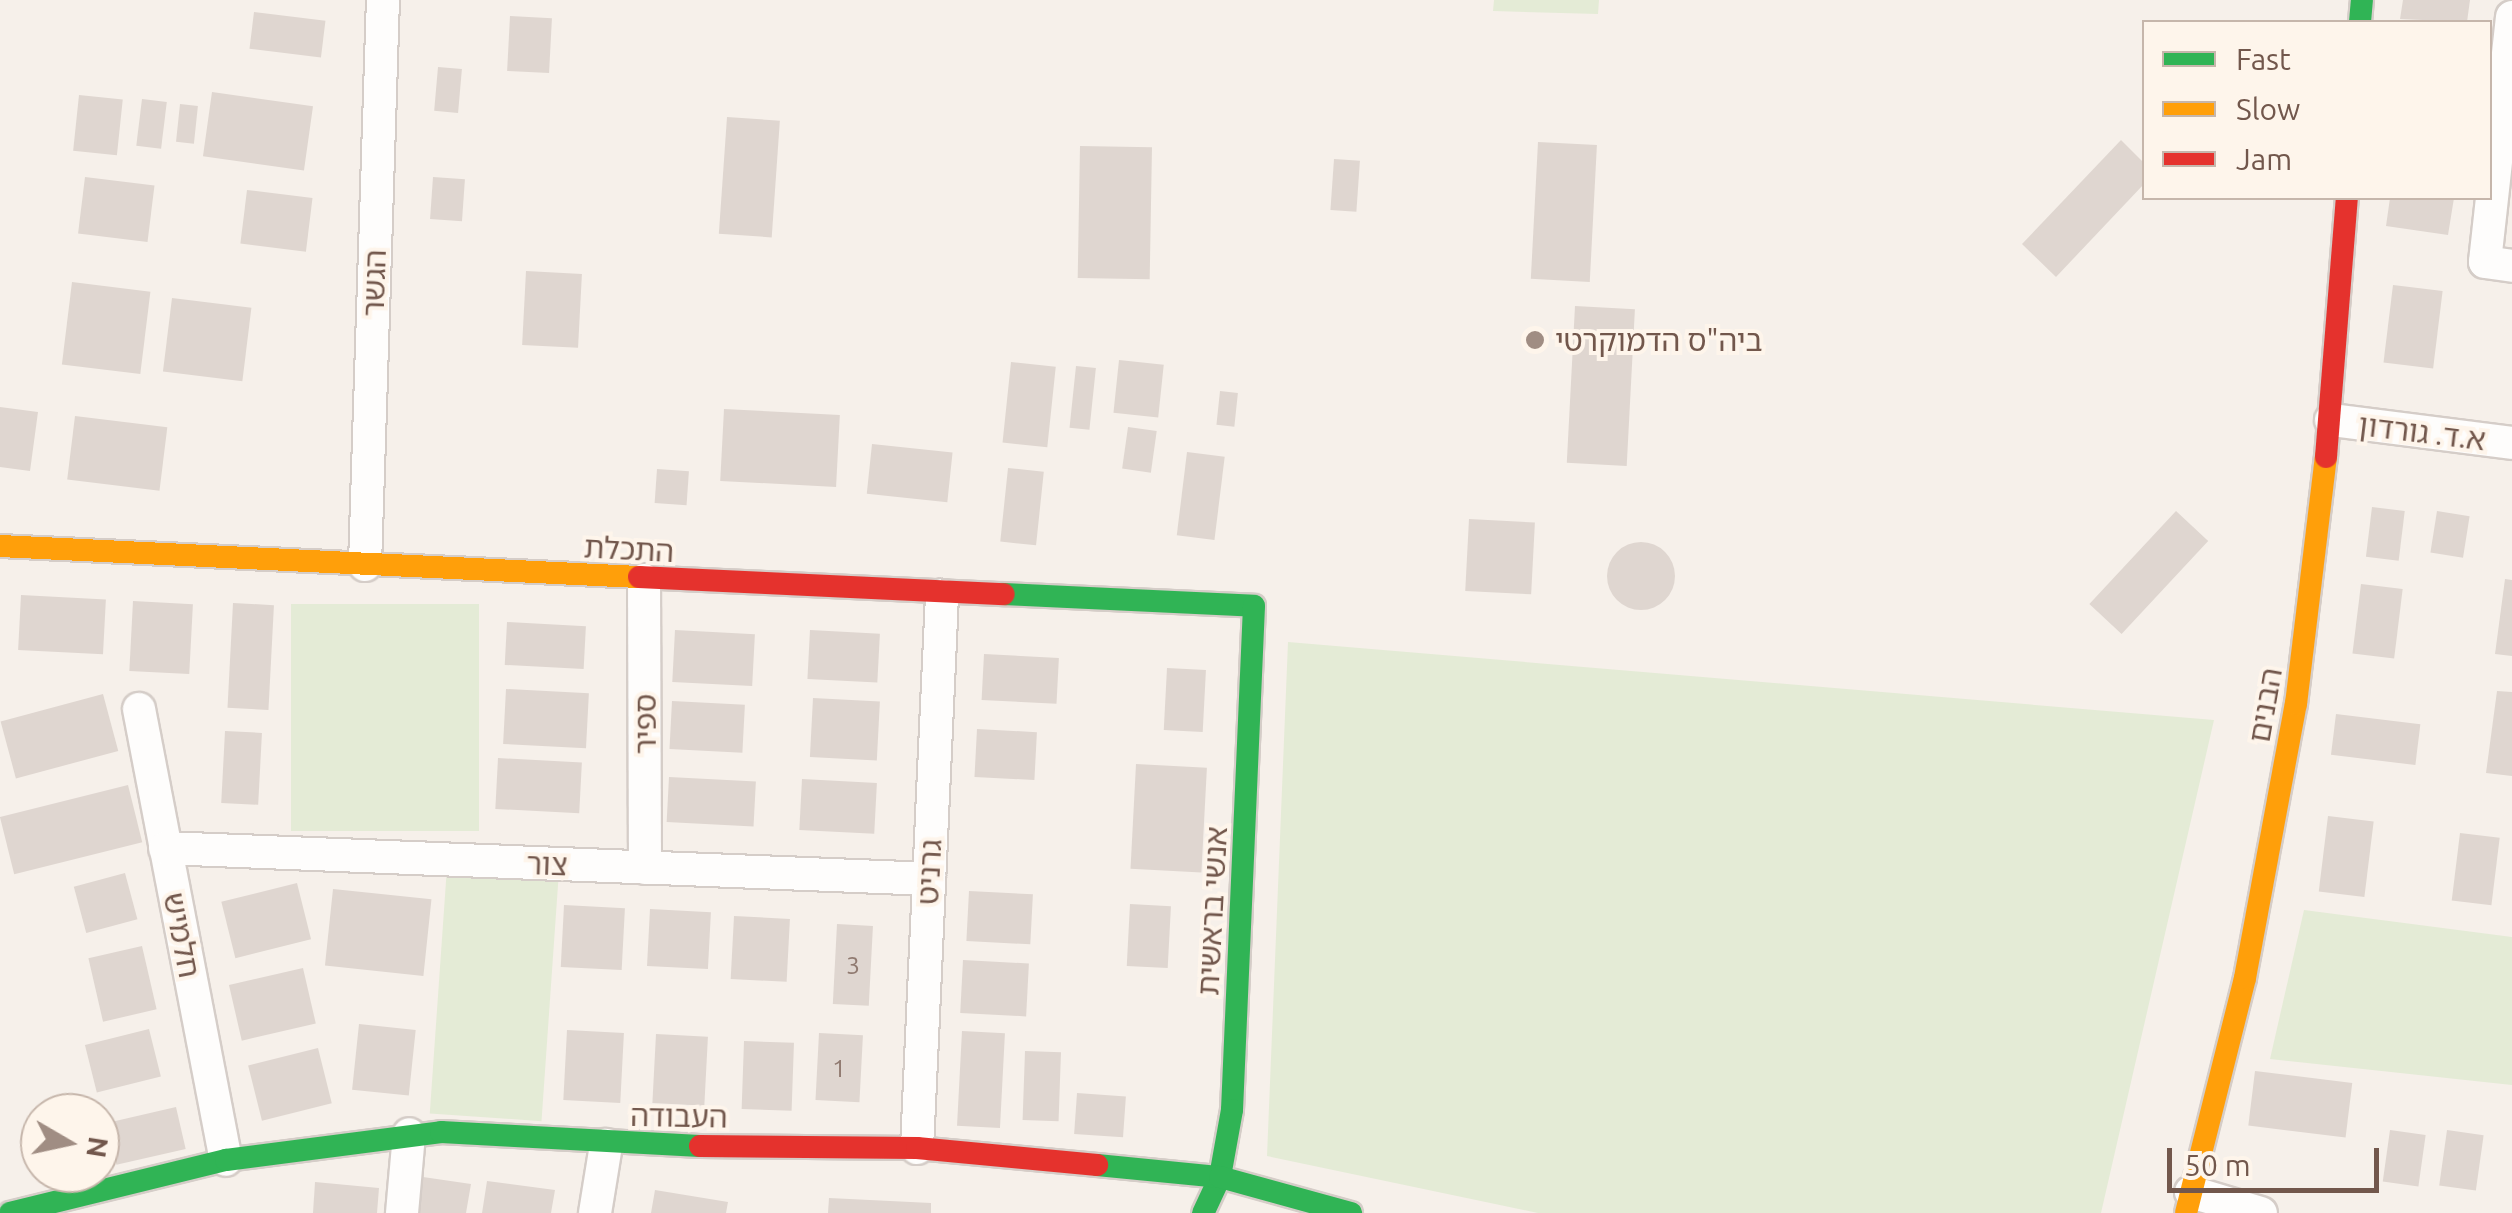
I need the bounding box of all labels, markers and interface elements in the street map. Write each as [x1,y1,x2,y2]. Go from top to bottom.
legend [2142,20,2492,200]
text: Fast [2236,42,2291,76]
text: Slow [2236,92,2300,126]
text: Jam [2236,142,2292,176]
street label: הגשר [355,249,393,317]
place label: ביה"ס הדמוקרטי [1555,322,1763,358]
marker: ביה"ס הדמוקרטי [1524,329,1546,351]
street label: א.ד. גורדון [2356,406,2488,458]
street label: התכלת [583,529,675,569]
street label: הבנים [2241,665,2289,745]
street label: ספיר [627,694,663,754]
street label: אנשי בראשית [1190,826,1234,996]
street label: גרניט [909,838,949,906]
street label: צור [526,845,568,883]
street label: חלמיש [156,889,208,981]
house number: 3 [846,950,860,980]
house number: 1 [832,1053,846,1083]
north arrow [20,1093,120,1193]
street label: העבודה [630,1097,728,1135]
scale bar [2172,1128,2384,1190]
text: N [81,1135,115,1160]
text: 50 m [2184,1148,2251,1182]

